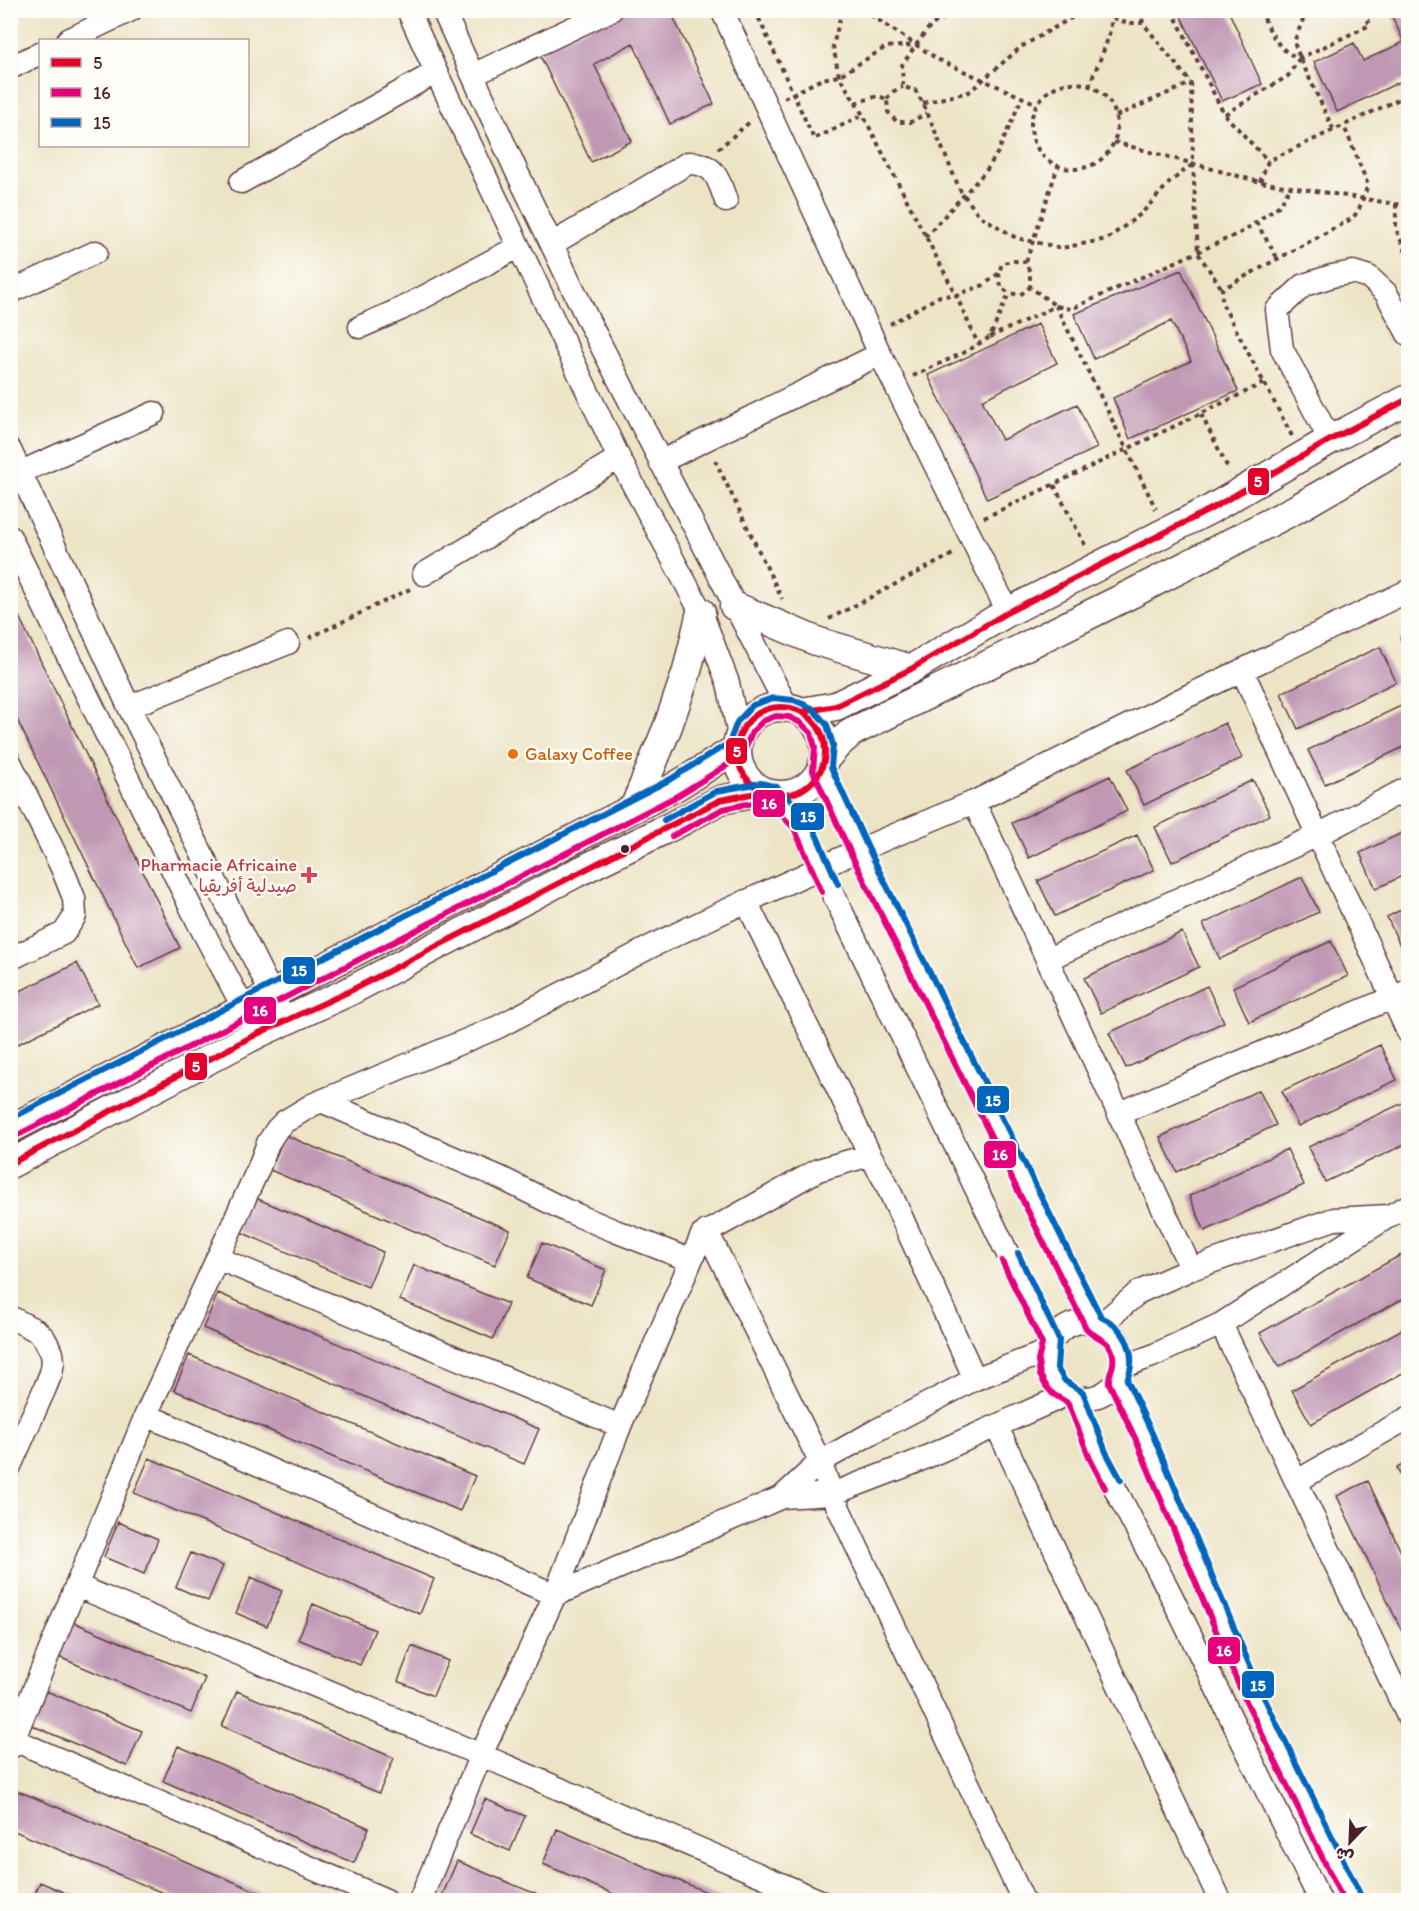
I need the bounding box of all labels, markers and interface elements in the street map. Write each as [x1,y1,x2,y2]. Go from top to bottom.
legend [39,39,249,147]
text: 5 [93,52,102,74]
text: 16 [93,82,111,104]
text: 15 [93,112,111,134]
line badge: 5 [1247,467,1270,496]
text: 5 [1254,472,1263,491]
line badge: 5 [725,737,748,765]
text: 5 [733,742,742,761]
place label: Galaxy Coffee [525,743,633,765]
marker: Galaxy Coffee [506,747,520,761]
line badge: 16 [752,789,786,818]
text: 16 [761,794,777,813]
line badge: 15 [790,802,825,831]
text: 15 [800,807,817,826]
unlabelled marker [619,843,631,855]
place label: Pharmacie Africaine صيدلية أفريقيا [141,854,297,897]
marker: Pharmacie Africaine صيدلية أفريقيا [302,868,316,882]
line badge: 15 [282,956,316,985]
text: 15 [291,961,308,980]
line badge: 16 [243,996,277,1025]
text: 16 [252,1001,268,1020]
line badge: 5 [184,1052,208,1081]
text: 5 [192,1057,201,1076]
line badge: 15 [976,1085,1010,1114]
text: 15 [985,1091,1002,1110]
line badge: 16 [983,1140,1017,1169]
text: 16 [992,1145,1008,1164]
line badge: 16 [1207,1636,1241,1665]
text: 16 [1216,1641,1232,1660]
line badge: 15 [1241,1670,1275,1699]
text: 15 [1250,1676,1267,1695]
north arrow [1320,1812,1380,1872]
text: ش [1333,1843,1356,1868]

